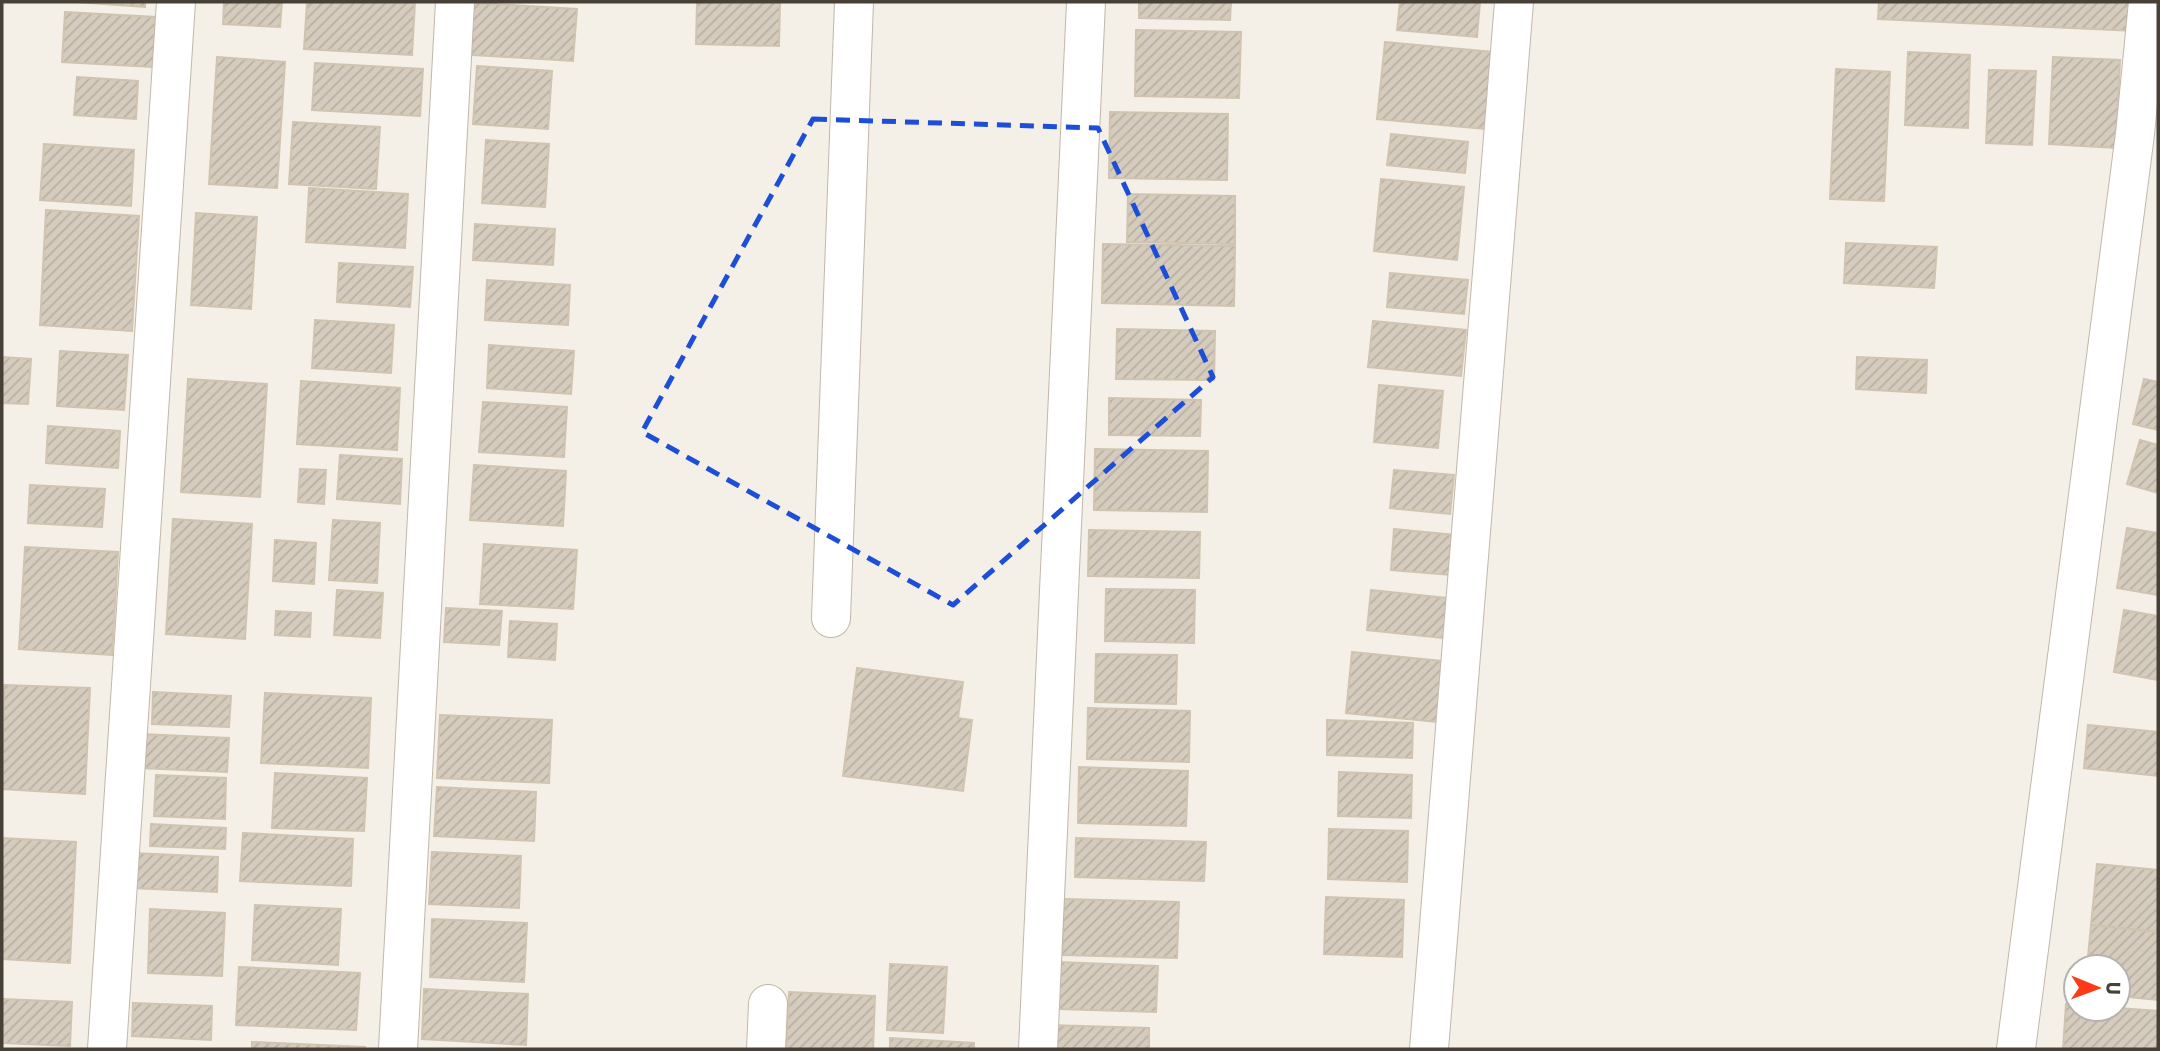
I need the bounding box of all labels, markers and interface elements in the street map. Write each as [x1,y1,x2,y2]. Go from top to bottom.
north arrow [2062,953,2132,1023]
text: U [2100,981,2127,995]

